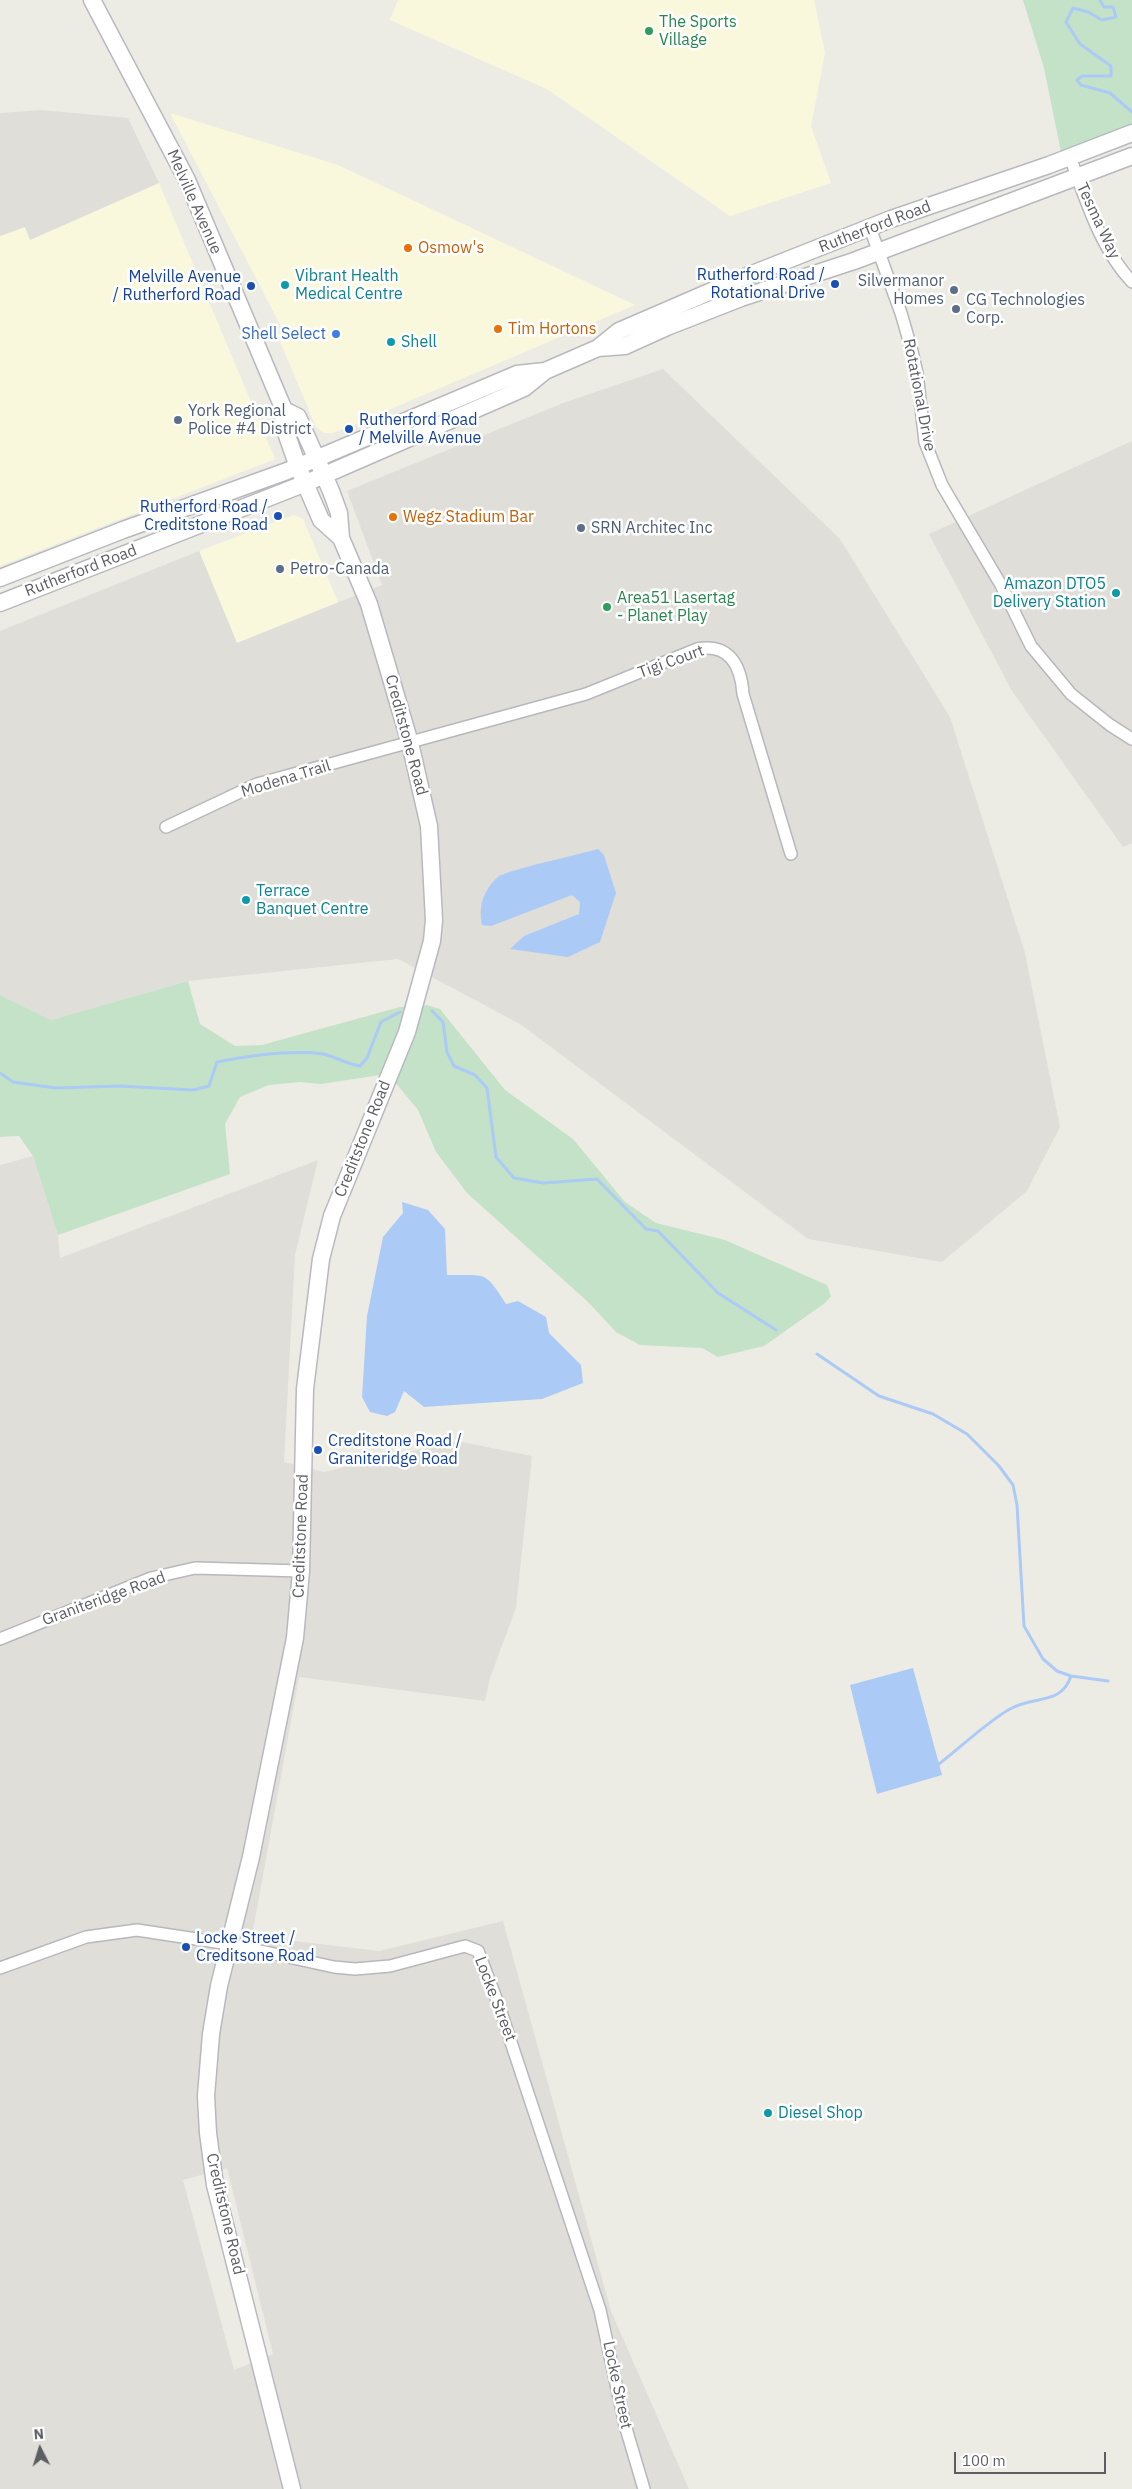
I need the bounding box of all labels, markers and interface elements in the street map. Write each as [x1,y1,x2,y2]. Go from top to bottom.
place label: The Sports Village [659,12,737,50]
marker: The Sports Village [643,25,655,37]
street label: Melville Avenue [162,147,226,257]
street label: Tesma Way [1072,180,1124,262]
street label: Rutherford Road [816,197,934,257]
place label: Osmow's [418,238,484,258]
marker: Osmow's [402,242,414,254]
place label: Rutherford Road / Rotational Drive [697,265,825,303]
place label: Vibrant Health Medical Centre [295,266,403,304]
place label: Melville Avenue / Rutherford Road [113,267,241,305]
place label: Silvermanor Homes [858,271,944,309]
marker: Rutherford Road / Rotational Drive [829,278,841,290]
marker: Vibrant Health Medical Centre [279,279,291,291]
marker: Melville Avenue / Rutherford Road [245,280,257,292]
marker: Silvermanor Homes [948,284,960,296]
place label: CG Technologies Corp. [966,290,1085,328]
marker: CG Technologies Corp. [950,303,962,315]
place label: Tim Hortons [508,319,596,339]
marker: Tim Hortons [492,323,504,335]
place label: Shell Select [242,324,326,344]
marker: Shell Select [330,328,342,340]
place label: Shell [401,332,437,352]
marker: Shell [385,336,397,348]
street label: Rotational Drive [899,337,939,453]
place label: York Regional Police #4 District [188,401,312,439]
place label: Rutherford Road / Melville Avenue [359,410,481,448]
marker: York Regional Police #4 District [172,414,184,426]
marker: Rutherford Road / Melville Avenue [343,423,355,435]
place label: Rutherford Road / Creditstone Road [140,497,268,535]
place label: Wegz Stadium Bar [403,507,534,527]
marker: Rutherford Road / Creditstone Road [272,510,284,522]
marker: Wegz Stadium Bar [387,511,399,523]
place label: SRN Architec Inc [591,518,713,538]
marker: SRN Architec Inc [575,522,587,534]
street label: Rutherford Road [22,541,140,601]
place label: Petro-Canada [290,559,389,579]
marker: Petro-Canada [274,563,286,575]
place label: Amazon DTO5 Delivery Station [993,574,1106,612]
marker: Amazon DTO5 Delivery Station [1110,587,1122,599]
place label: Area51 Lasertag - Planet Play [617,588,735,626]
marker: Area51 Lasertag - Planet Play [601,601,613,613]
street label: Tigi Court [635,641,707,683]
street label: Creditstone Road [381,673,431,797]
street label: Modena Trail [239,756,333,802]
place label: Terrace Banquet Centre [256,881,369,919]
marker: Terrace Banquet Centre [240,894,252,906]
street label: Creditstone Road [331,1078,395,1200]
place label: Creditstone Road / Graniteridge Road [328,1431,462,1469]
marker: Creditstone Road / Graniteridge Road [312,1444,324,1456]
street label: Creditstone Road [289,1474,313,1598]
street label: Graniteridge Road [40,1568,168,1630]
place label: Locke Street / Creditsone Road [196,1928,315,1966]
marker: Locke Street / Creditsone Road [180,1941,192,1953]
street label: Locke Street [470,1954,520,2044]
place label: Diesel Shop [778,2103,863,2123]
marker: Diesel Shop [762,2107,774,2119]
street label: Creditstone Road [202,2151,248,2277]
street label: Locke Street [598,2339,636,2431]
north arrow [15,2424,65,2474]
text: N [33,2425,45,2443]
scale bar [957,2442,1110,2474]
text: 100 m [962,2451,1006,2470]

